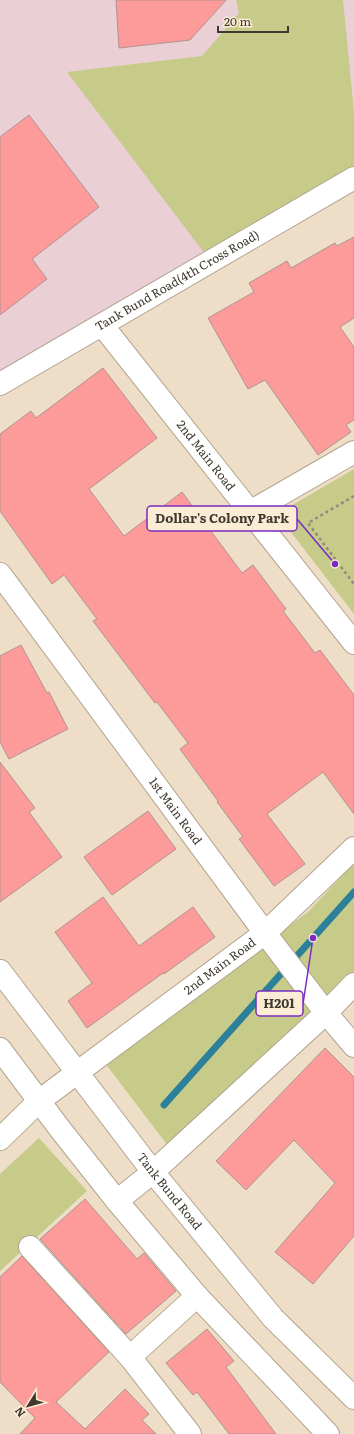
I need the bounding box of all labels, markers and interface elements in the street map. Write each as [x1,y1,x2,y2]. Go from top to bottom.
scale bar [218,8,288,34]
text: 20 m [224,12,251,30]
street label: Tank Bund Road(4th Cross Road) [91,225,262,335]
street label: 2nd Main Road [173,416,241,495]
callout: Dollar's Colony Park [147,506,297,531]
text: Dollar's Colony Park [155,508,289,527]
street label: 1st Main Road [145,774,207,848]
street label: 2nd Main Road [180,933,260,998]
callout: H201 [256,991,303,1016]
text: H201 [263,993,295,1012]
street label: Tank Bund Road [133,1149,207,1234]
north arrow [8,1386,48,1426]
text: N [10,1404,28,1421]

